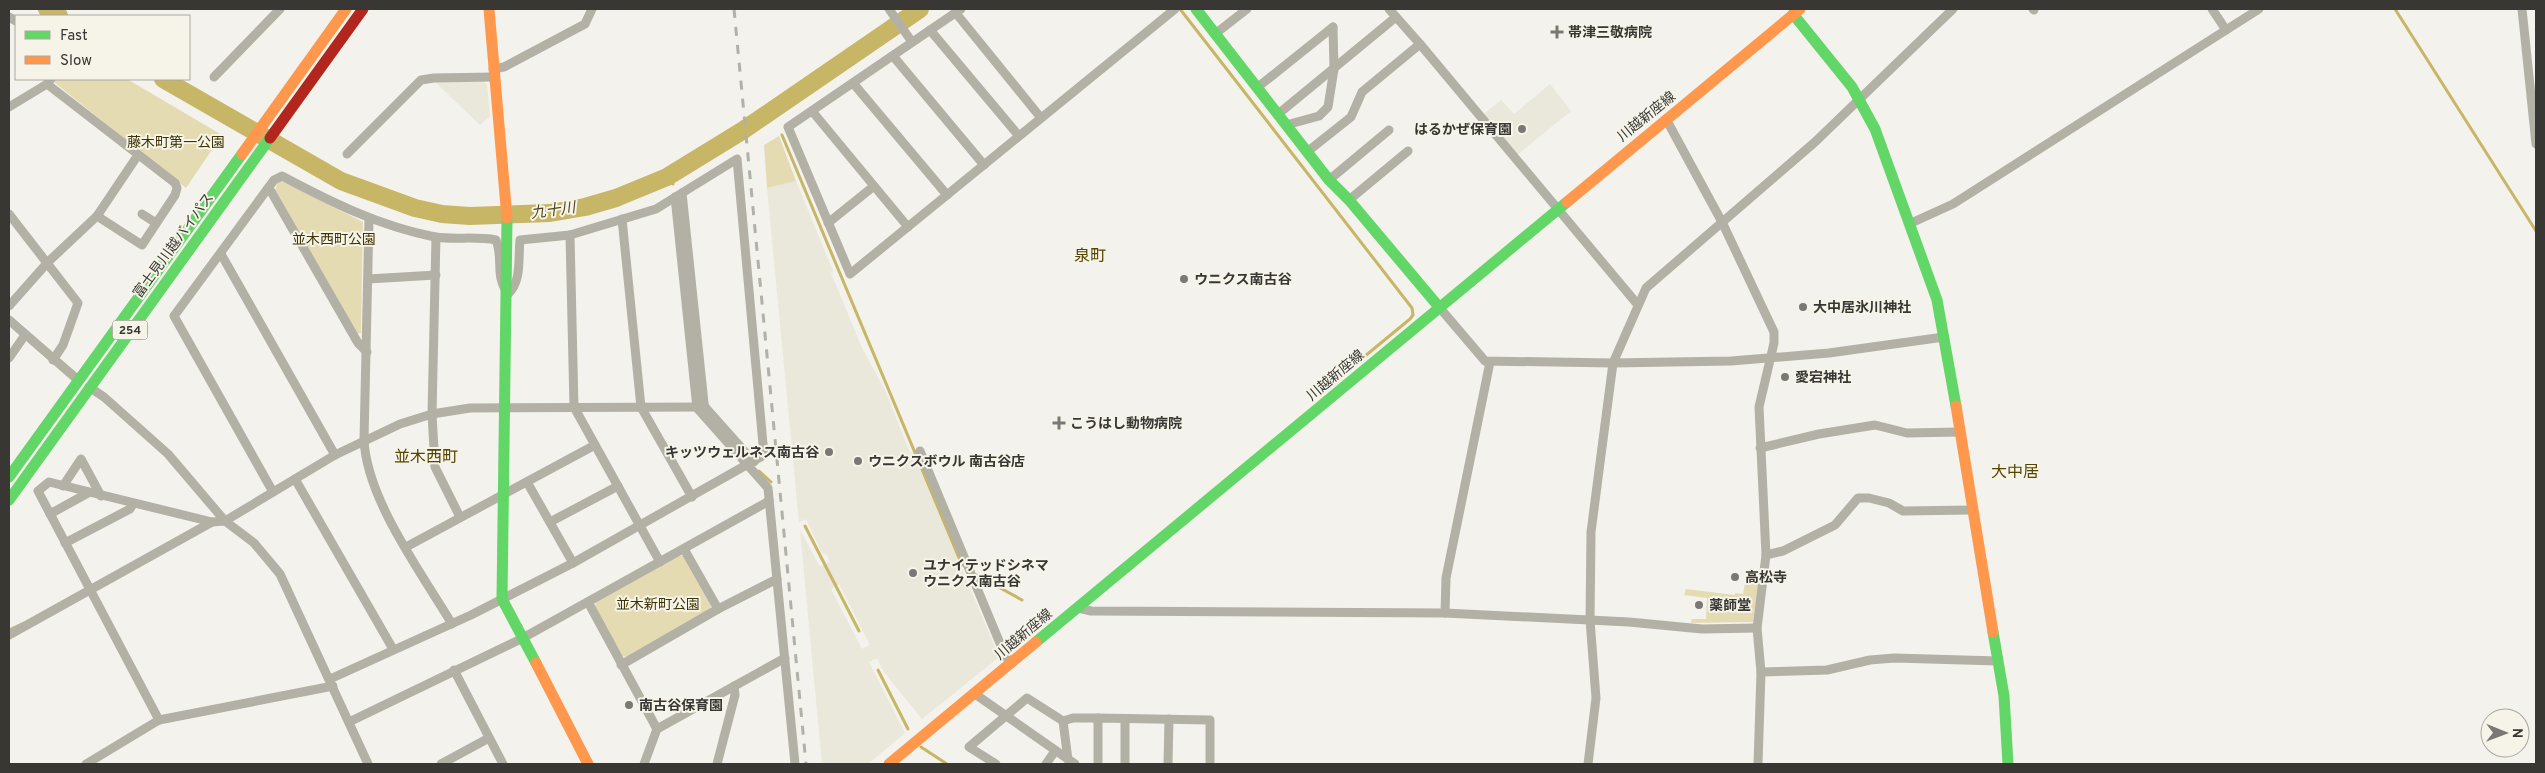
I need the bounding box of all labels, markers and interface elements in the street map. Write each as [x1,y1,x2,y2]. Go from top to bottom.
legend [15,15,190,80]
marker: 帯津三敬病院 [1550,25,1564,39]
place label: 帯津三敬病院 [1568,25,1652,42]
text: Fast [60,27,88,46]
text: Slow [60,52,92,71]
street label: 川越新座線 [1614,89,1679,146]
place label: はるかぜ保育園 [1414,122,1512,139]
marker: はるかぜ保育園 [1516,123,1528,135]
park label: 藤木町第一公園 [127,134,225,152]
street label: 富士見川越バイパス [130,190,218,302]
water label: 九十川 [530,199,579,224]
park label: 並木西町公園 [292,232,376,249]
district label: 泉町 [1074,247,1106,267]
place label: ウニクス南古谷 [1194,272,1293,289]
marker: ウニクス南古谷 [1178,273,1190,285]
place label: 大中居氷川神社 [1813,299,1911,317]
marker: 大中居氷川神社 [1797,301,1809,313]
road number: 254 [112,320,148,340]
street label: 川越新座線 [1304,347,1368,405]
place label: 愛宕神社 [1795,369,1851,387]
marker: 愛宕神社 [1779,371,1791,383]
marker: こうはし動物病院 [1052,416,1066,430]
place label: こうはし動物病院 [1070,416,1182,433]
place label: キッツウェルネス南古谷 [665,445,820,462]
marker: キッツウェルネス南古谷 [823,446,835,458]
district label: 並木西町 [394,448,458,468]
place label: ウニクスボウル 南古谷店 [868,454,1025,471]
marker: ウニクスボウル 南古谷店 [852,455,864,467]
district label: 大中居 [1991,463,2039,483]
place label: ユナイテッドシネマ ウニクス南古谷 [923,558,1049,591]
marker: ユナイテッドシネマ ウニクス南古谷 [907,567,919,579]
place label: 高松寺 [1745,570,1787,587]
marker: 高松寺 [1729,571,1741,583]
park label: 並木新町公園 [616,597,700,614]
place label: 薬師堂 [1709,598,1751,615]
marker: 薬師堂 [1693,599,1705,611]
street label: 川越新座線 [992,606,1056,664]
place label: 南古谷保育園 [639,698,723,715]
marker: 南古谷保育園 [623,699,635,711]
north arrow [2480,708,2530,758]
text: N [2508,728,2525,738]

